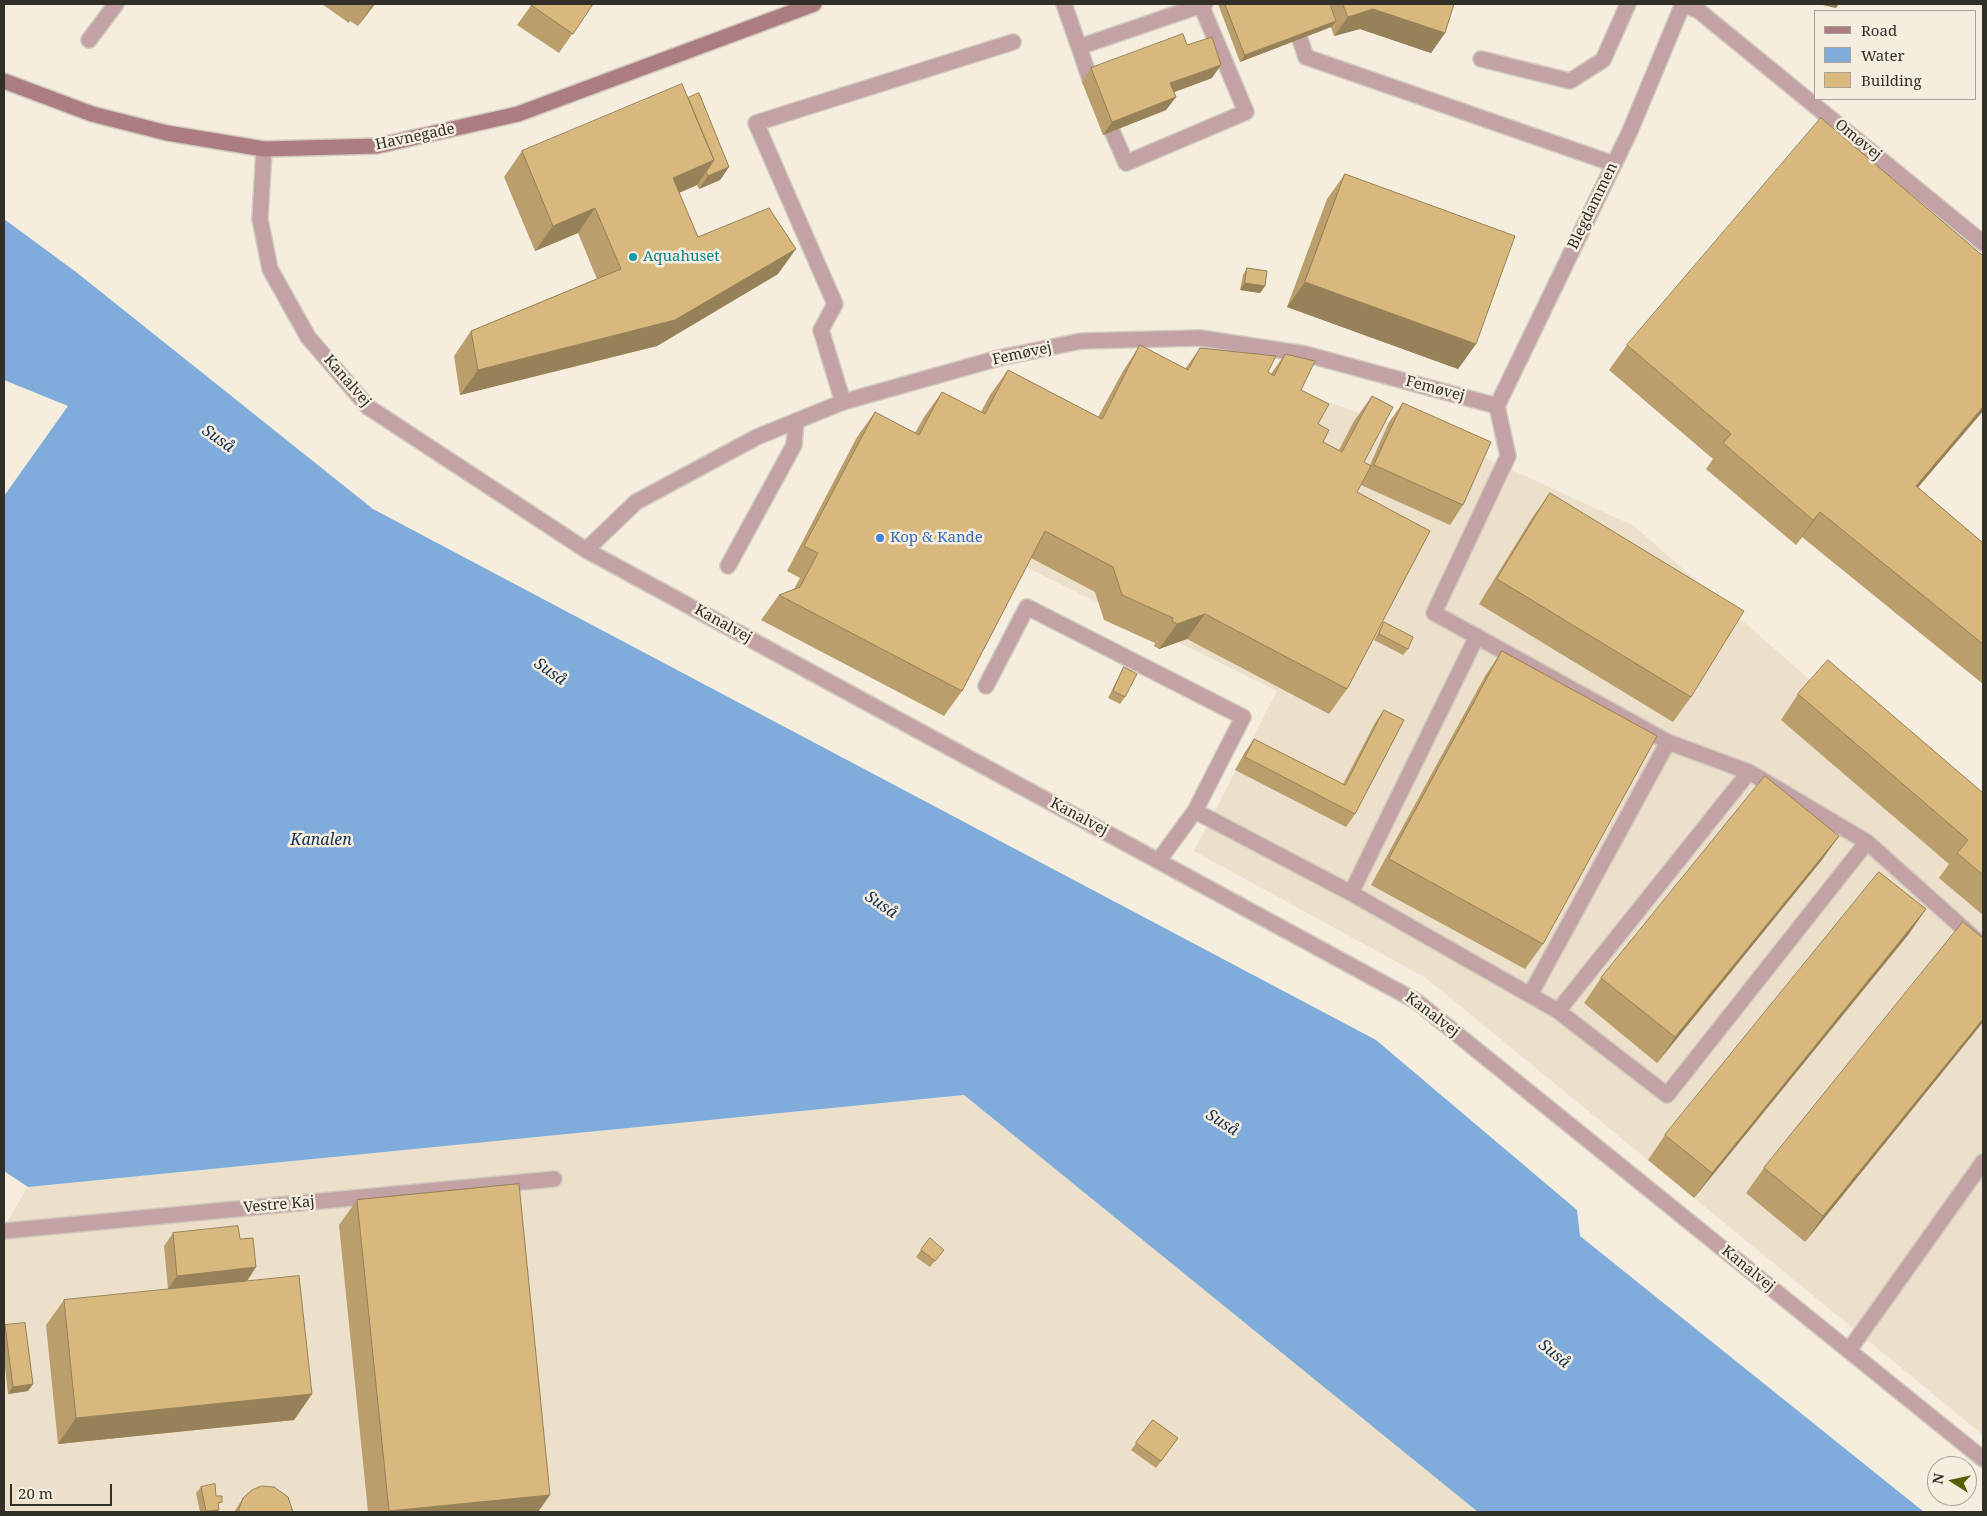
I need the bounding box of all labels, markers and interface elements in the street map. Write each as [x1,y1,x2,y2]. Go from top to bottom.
legend [1814,10,1977,100]
text: Road [1861,20,1897,40]
text: Water [1861,45,1904,65]
text: Building [1861,70,1922,90]
street label: Omøvej [1831,116,1885,164]
street label: Havnegade [374,120,456,154]
street label: Blegdammen [1564,160,1622,252]
place label: Aquahuset [643,248,720,266]
marker: Aquahuset [627,251,639,263]
street label: Femøvej [991,339,1053,369]
street label: Kanalvej [320,351,374,411]
street label: Femøvej [1404,373,1466,405]
water label: Suså [198,421,238,457]
place label: Kop & Kande [890,529,983,547]
marker: Kop & Kande [874,532,886,544]
street label: Kanalvej [691,601,755,647]
water label: Suså [530,654,570,690]
street label: Kanalvej [1047,794,1111,840]
water label: Kanalen [290,830,352,850]
water label: Suså [861,887,901,923]
street label: Kanalvej [1401,989,1463,1041]
water label: Suså [1202,1106,1242,1140]
street label: Vestre Kaj [242,1193,316,1217]
street label: Kanalvej [1718,1242,1778,1296]
water label: Suså [1534,1336,1574,1372]
north arrow [1927,1456,1977,1506]
text: N [1927,1471,1948,1486]
scale bar [12,1474,115,1506]
text: 20 m [18,1483,53,1503]

